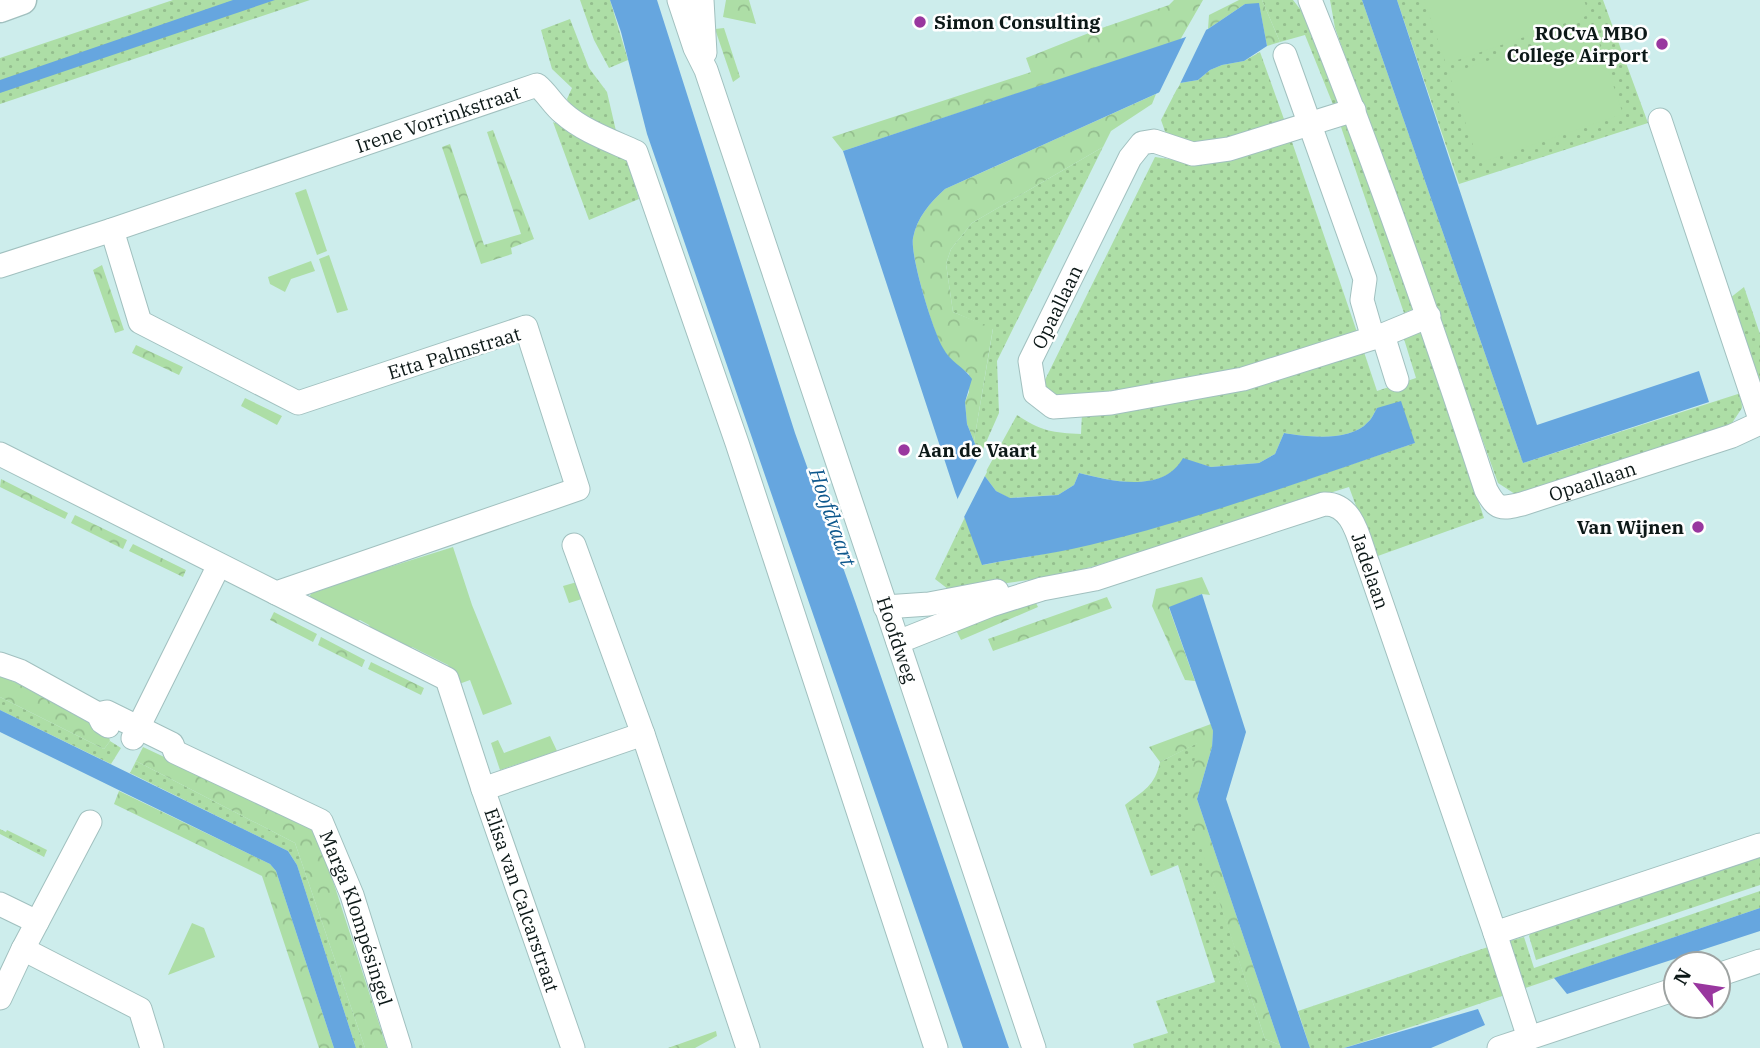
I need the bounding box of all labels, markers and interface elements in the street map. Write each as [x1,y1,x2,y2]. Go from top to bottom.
place label: Simon Consulting [934,10,1100,34]
marker: Simon Consulting [912,14,928,30]
place label: ROCvA MBO College Airport [1507,21,1648,67]
marker: ROCvA MBO College Airport [1654,36,1670,52]
street label: Irene Vorrinkstraat [353,80,523,158]
street label: Opaallaan [1026,261,1088,353]
street label: Etta Palmstraat [385,321,524,385]
place label: Aan de Vaart [918,438,1036,462]
marker: Aan de Vaart [896,442,912,458]
street label: Opaallaan [1546,456,1639,507]
water label: Hoofdvaart [803,463,863,570]
place label: Van Wijnen [1577,515,1684,539]
marker: Van Wijnen [1690,519,1706,535]
street label: Jadelaan [1346,529,1395,612]
street label: Hoofdweg [871,593,923,687]
street label: Elisa van Calcarstraat [479,805,565,995]
street label: Marga Klompésingel [314,827,398,1009]
north arrow [1662,950,1732,1020]
text: N [1668,964,1696,989]

